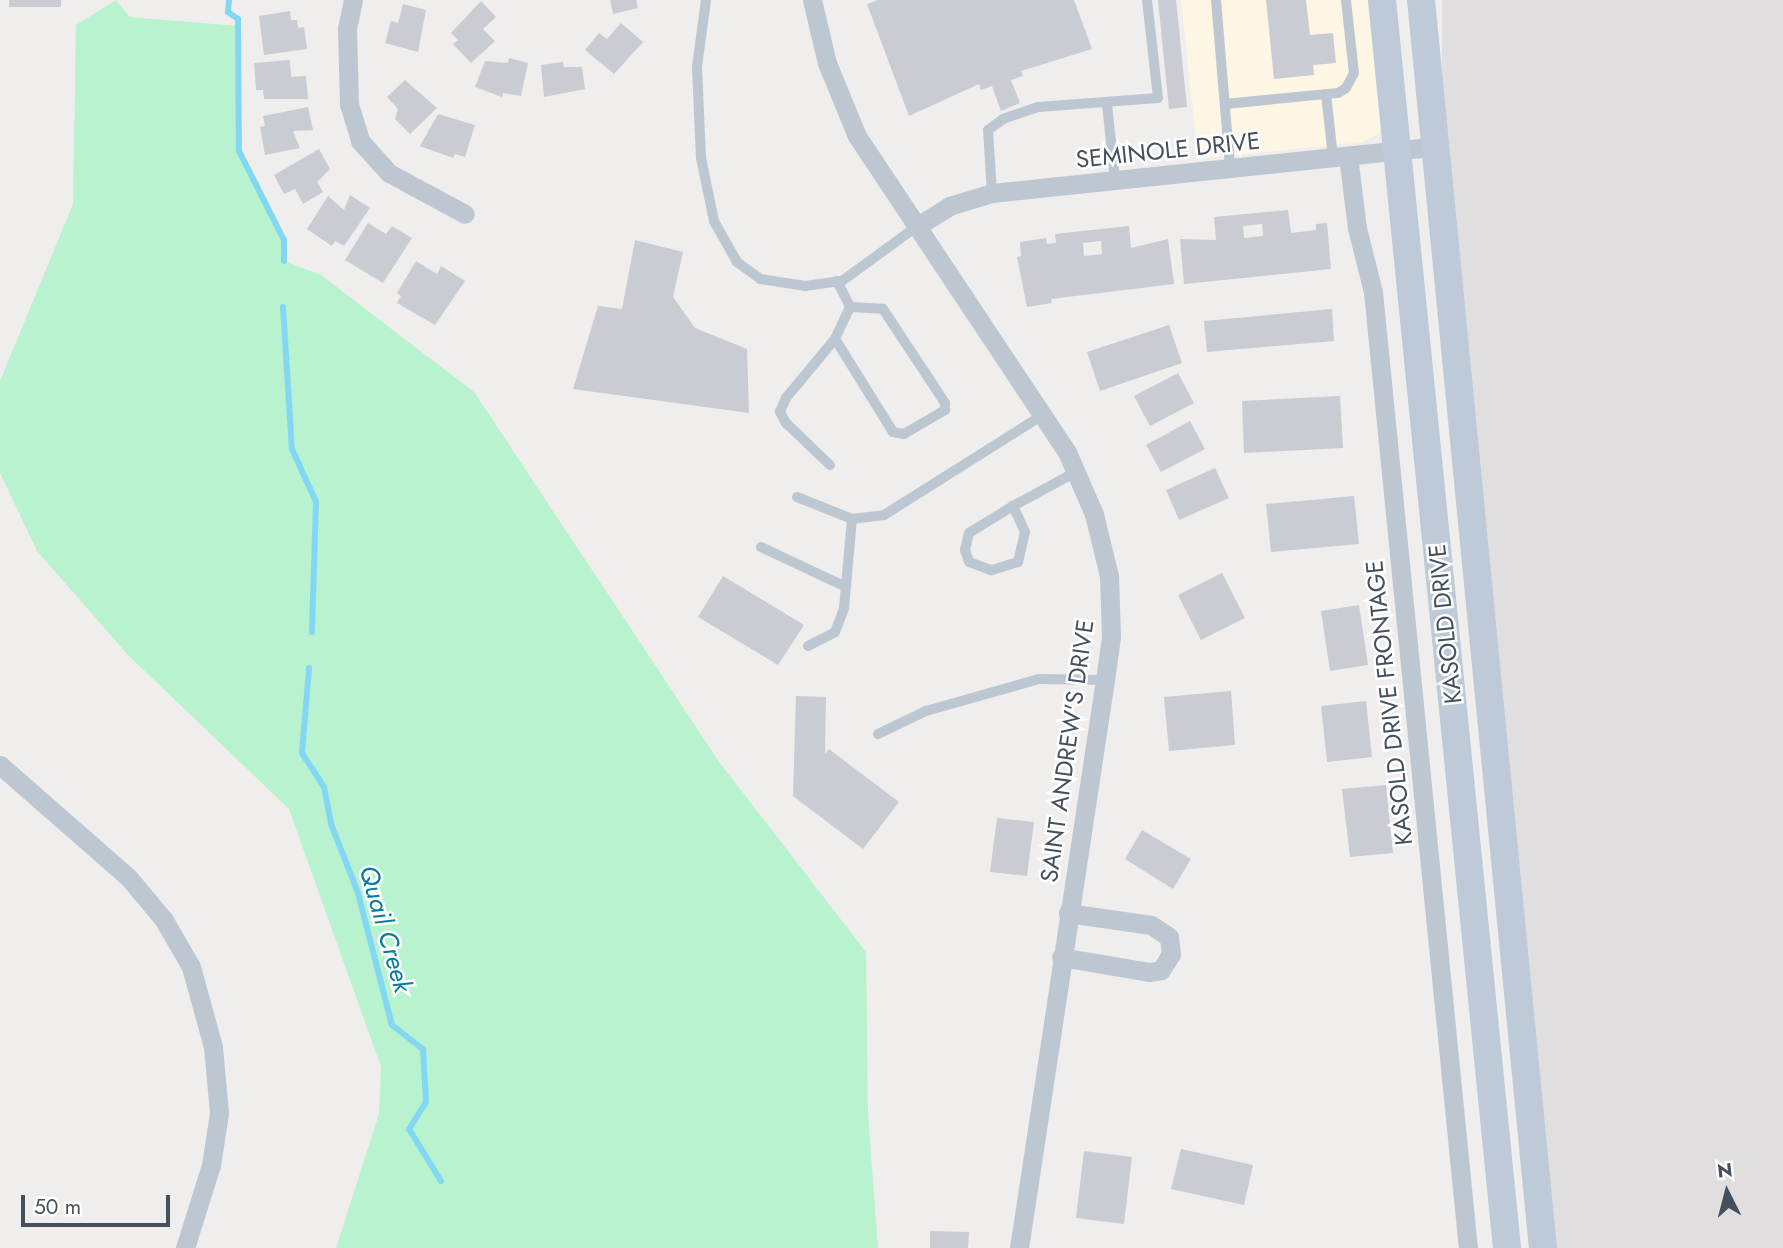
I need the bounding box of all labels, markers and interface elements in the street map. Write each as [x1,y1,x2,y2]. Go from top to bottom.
street label: SEMINOLE DRIVE [1074,126,1262,174]
street label: KASOLD DRIVE [1422,543,1468,705]
street label: KASOLD DRIVE FRONTAGE [1360,559,1418,847]
street label: SAINT ANDREW'S DRIVE [1034,618,1100,884]
water label: Quail Creek [352,862,418,996]
text: N [1716,1156,1734,1185]
north arrow [1692,1157,1762,1227]
scale bar [24,1182,173,1226]
text: 50 m [34,1192,81,1222]

